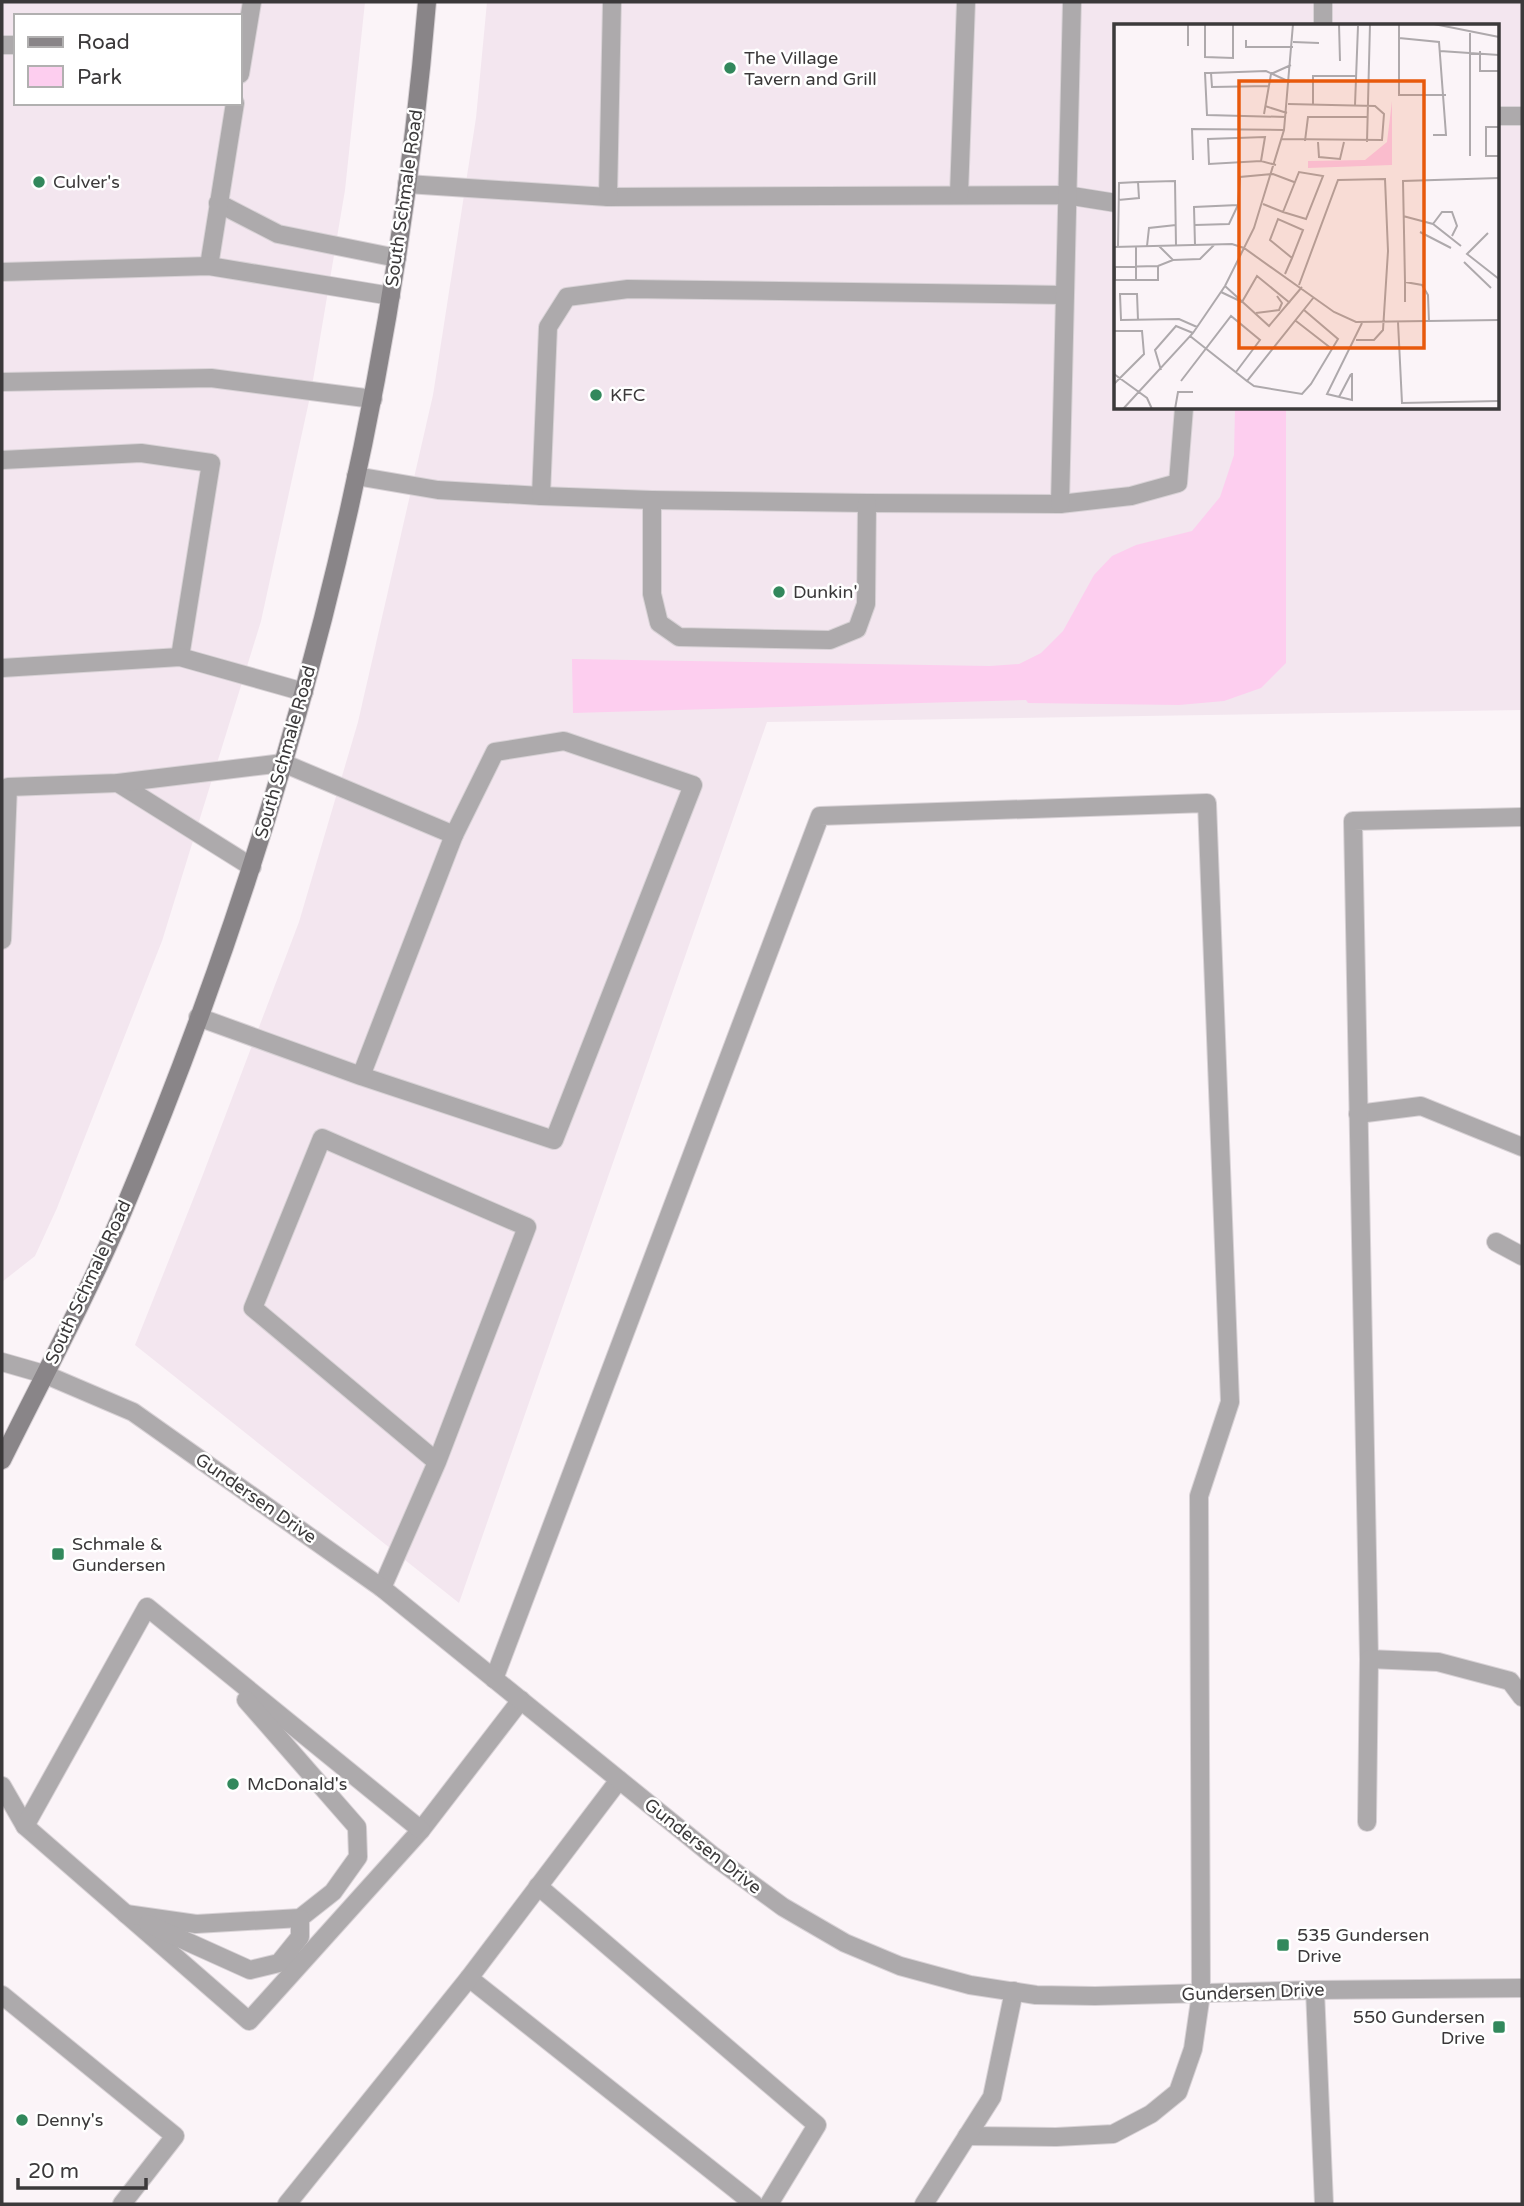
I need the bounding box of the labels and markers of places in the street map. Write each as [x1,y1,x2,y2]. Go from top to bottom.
place label: The Village Tavern and Grill [744,47,877,90]
marker: The Village Tavern and Grill [722,60,738,76]
place label: Culver's [53,171,120,193]
marker: Culver's [31,174,47,190]
place label: KFC [610,384,645,406]
marker: KFC [588,387,604,403]
place label: Dunkin' [793,581,858,603]
marker: Dunkin' [771,584,787,600]
place label: Schmale & Gundersen [72,1533,166,1576]
marker: Schmale & Gundersen [50,1546,66,1562]
place label: McDonald's [247,1773,347,1795]
marker: McDonald's [225,1776,241,1792]
place label: 535 Gundersen Drive [1297,1924,1429,1967]
marker: 535 Gundersen Drive [1275,1937,1291,1953]
place label: 550 Gundersen Drive [1353,2006,1485,2049]
marker: 550 Gundersen Drive [1491,2019,1507,2035]
place label: Denny's [36,2109,103,2131]
marker: Denny's [14,2112,30,2128]

